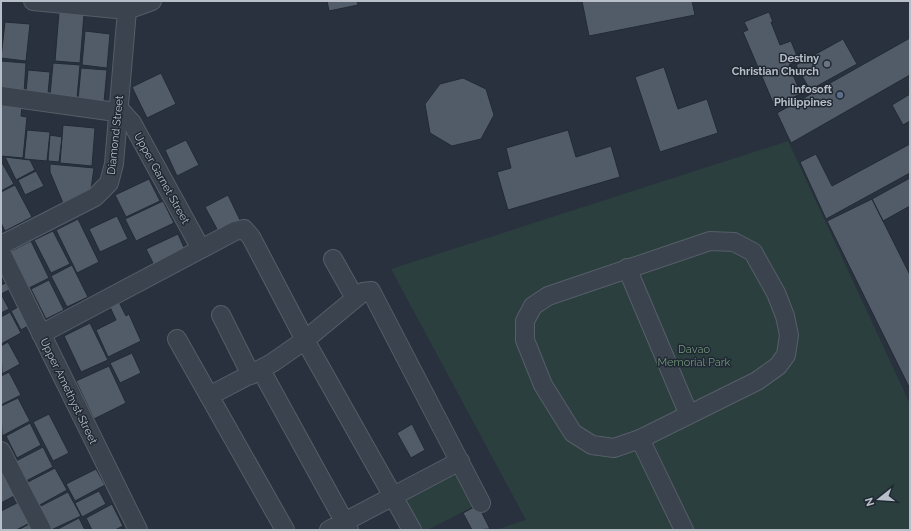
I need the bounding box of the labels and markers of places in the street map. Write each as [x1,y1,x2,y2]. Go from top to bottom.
place label: Destiny Christian Church [732,52,819,78]
marker: Destiny Christian Church [822,59,832,69]
place label: Infosoft Philippines [774,83,833,109]
marker: Infosoft Philippines [835,90,845,100]

